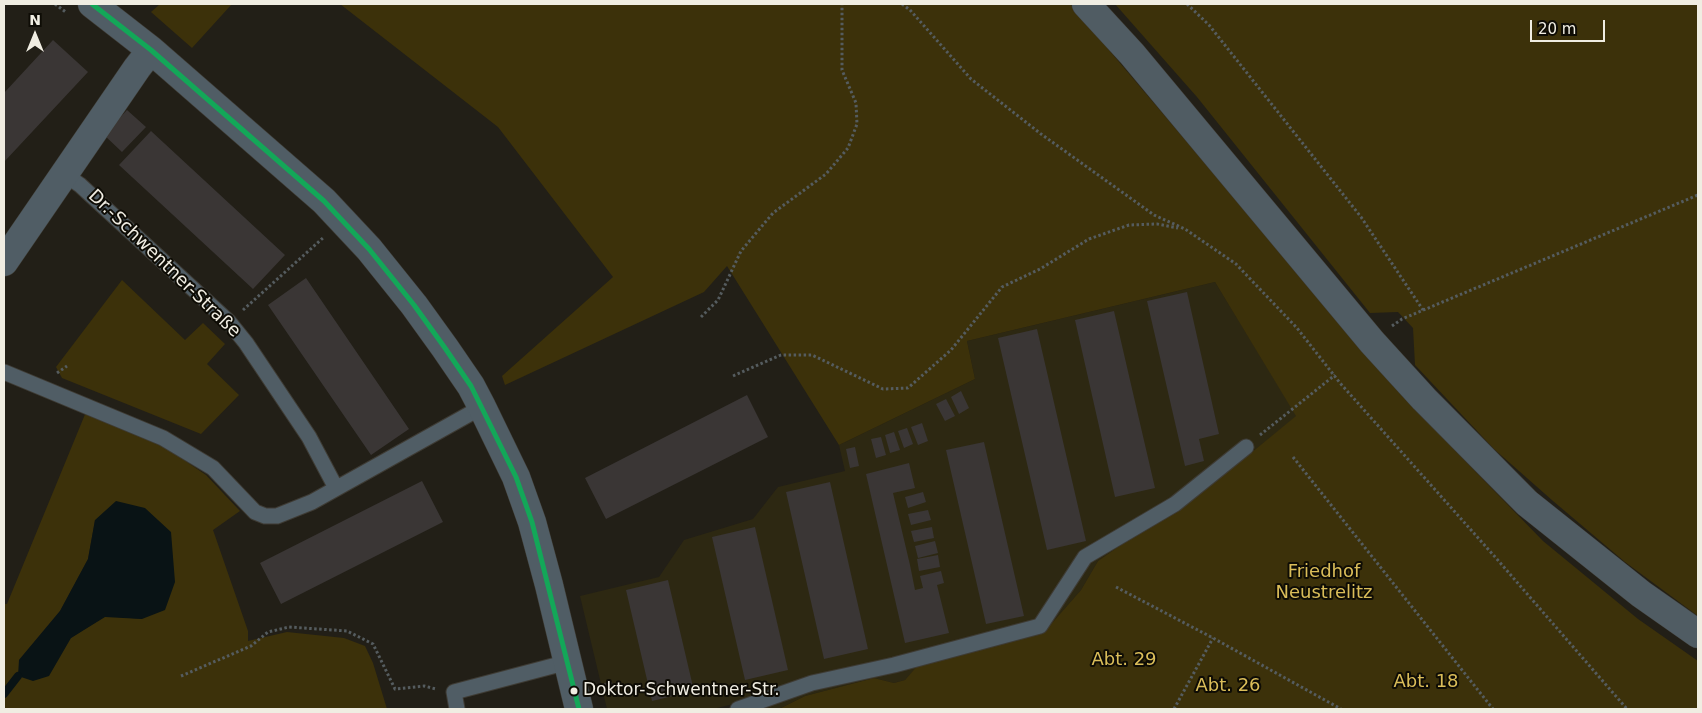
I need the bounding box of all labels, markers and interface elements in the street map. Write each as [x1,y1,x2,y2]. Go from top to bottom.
north arrow [10,10,60,60]
scale bar [1532,10,1607,42]
text: N [29,12,41,28]
text: 20 m [1538,20,1576,38]
street label: Dr.-Schwentner-Straße [83,186,245,342]
park label: Friedhof Neustrelitz [1276,561,1372,604]
park label: Abt. 29 [1091,649,1157,671]
park label: Abt. 18 [1393,671,1459,693]
park label: Abt. 26 [1195,675,1261,697]
place label: Doktor-Schwentner-Str. [583,681,780,701]
marker: Doktor-Schwentner-Str. [569,686,579,696]

